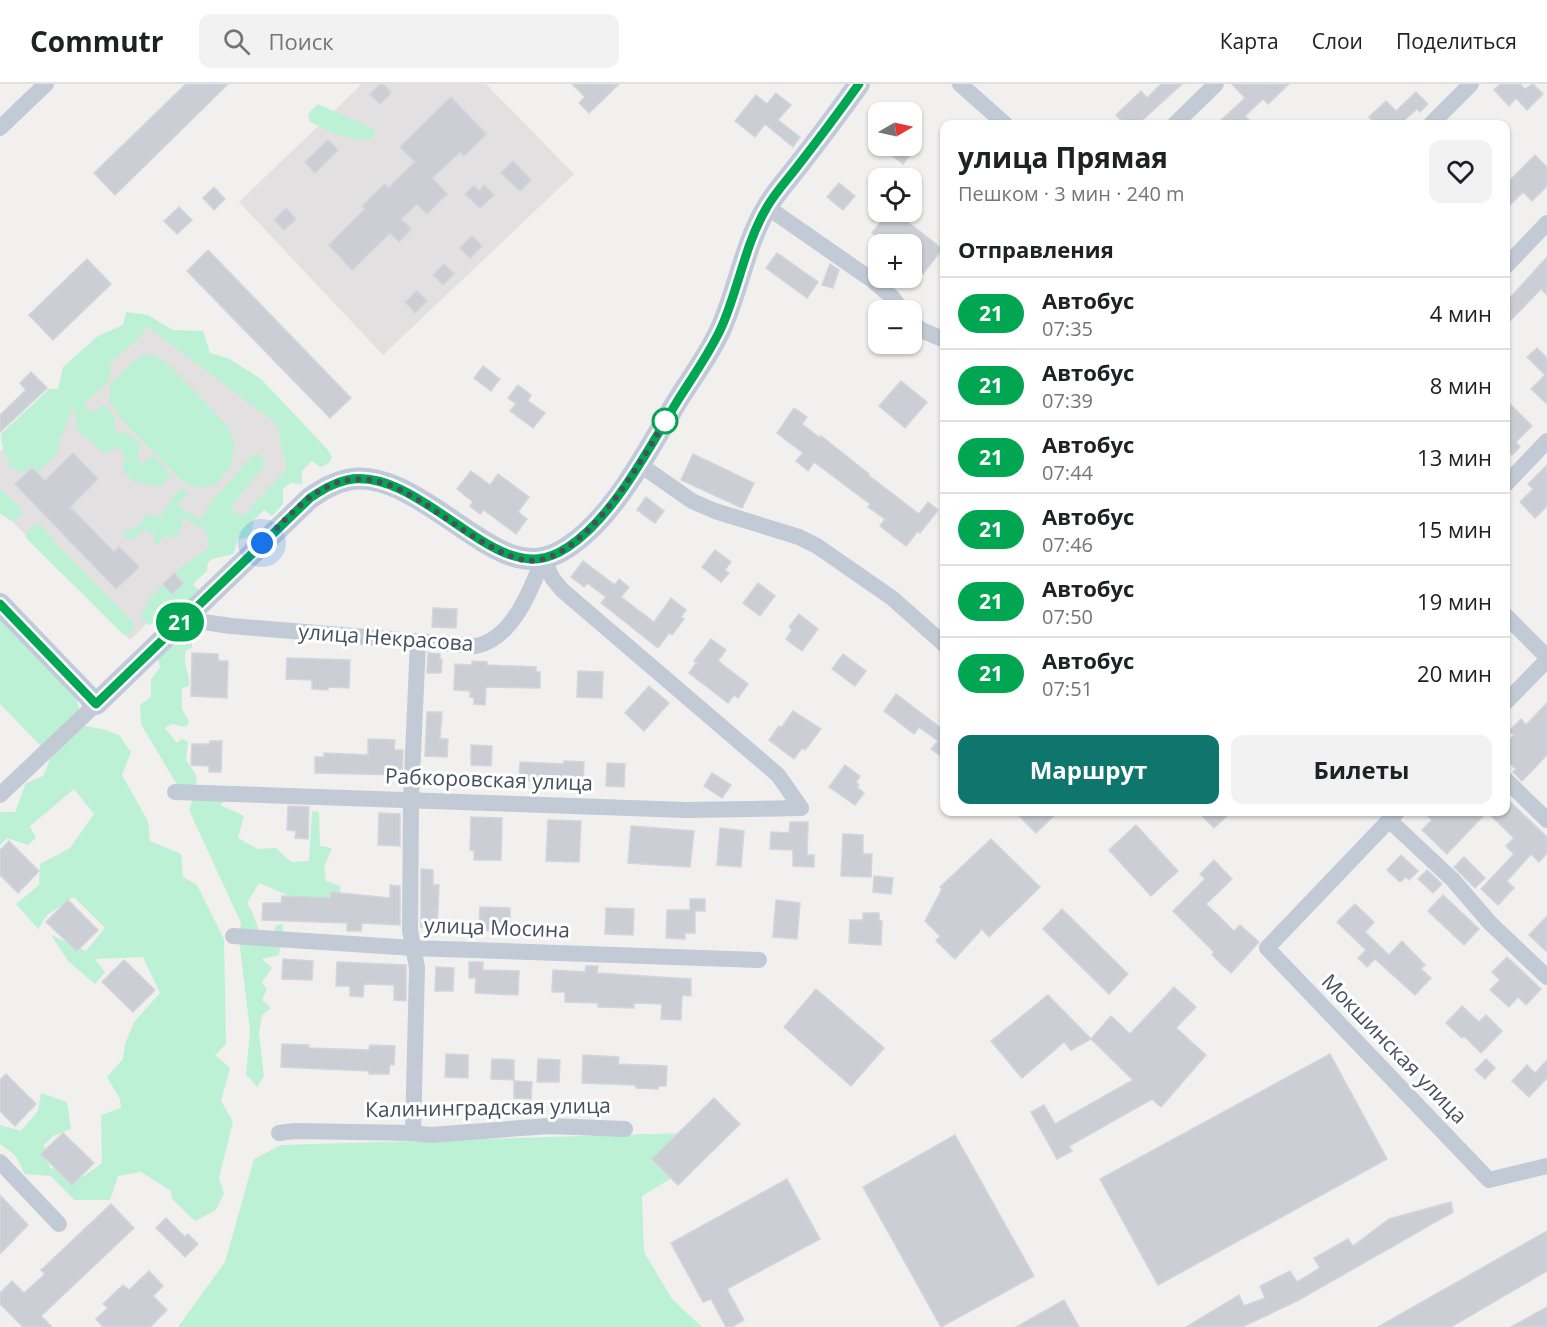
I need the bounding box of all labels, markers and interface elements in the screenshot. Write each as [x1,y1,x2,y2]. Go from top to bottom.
search box [199,14,619,68]
text: Commutr [30,22,163,60]
icon: search [220,25,253,58]
text: Поиск [268,26,334,56]
text: Карта [1220,27,1279,55]
text: Слои [1312,27,1363,55]
text: Поделиться [1396,27,1517,55]
north arrow [868,102,922,156]
map controls [868,102,922,354]
text: улица Прямая [958,138,1168,176]
button: heart [1429,140,1492,203]
button: locate [868,168,922,222]
text: Пешком · 3 мин · 240 m [958,180,1185,207]
button: + [868,234,922,288]
text: Отправления [958,234,1114,264]
text: Автобус [1042,285,1134,315]
text: 4 мин [1430,298,1492,328]
text: 21 [979,299,1003,327]
button: − [868,300,922,354]
text: 07:35 [1042,315,1093,342]
text: Автобус [1042,357,1134,387]
text: 8 мин [1430,370,1492,400]
text: 21 [979,371,1003,399]
text: 07:39 [1042,387,1093,414]
unlabelled marker [652,408,678,434]
text: Автобус [1042,429,1134,459]
text: 13 мин [1417,442,1492,472]
text: 21 [979,443,1003,471]
text: 07:44 [1042,459,1093,486]
text: Автобус [1042,501,1134,531]
text: 15 мин [1417,514,1492,544]
text: 21 [979,515,1003,543]
your location [247,528,277,558]
text: 07:46 [1042,531,1093,558]
text: Автобус [1042,573,1134,603]
text: 19 мин [1417,586,1492,616]
text: 21 [979,587,1003,615]
line badge: 21 [153,602,207,642]
text: 07:50 [1042,603,1093,630]
text: 21 [168,608,192,636]
street label: улица Некрасова [298,617,474,657]
text: Автобус [1042,645,1134,675]
text: 20 мин [1417,658,1492,688]
text: 21 [979,659,1003,687]
text: 07:51 [1042,675,1093,702]
button: Маршрут [958,735,1219,804]
button: Билеты [1231,735,1492,804]
street label: Рабкоровская улица [385,761,594,797]
street label: улица Мосина [424,910,571,944]
street label: Мокшинская улица [1316,967,1474,1129]
street label: Калининградская улица [365,1091,611,1123]

